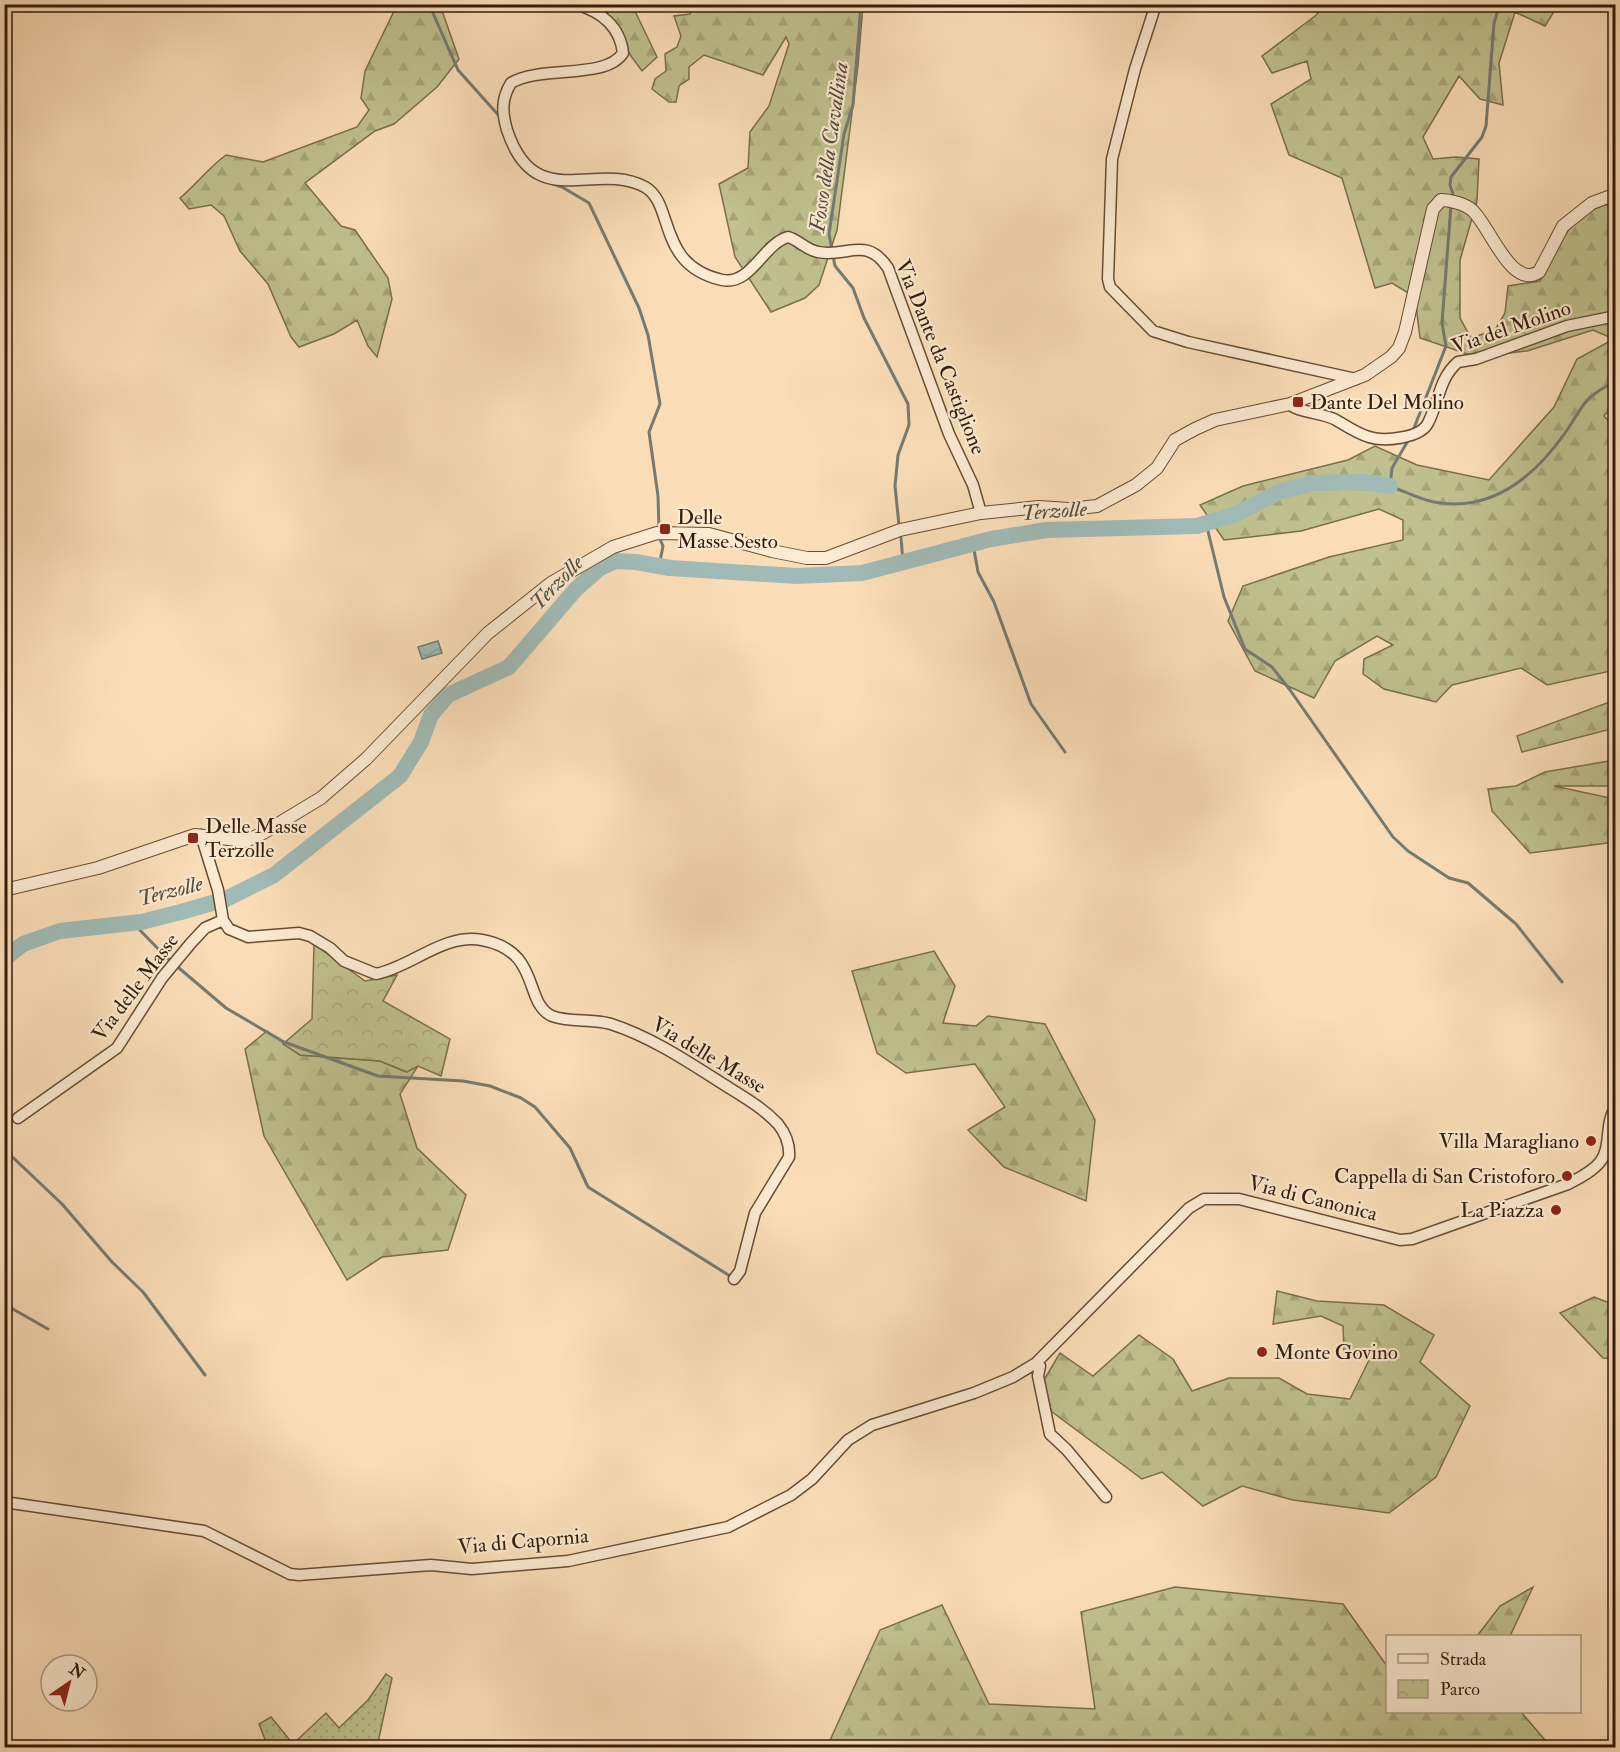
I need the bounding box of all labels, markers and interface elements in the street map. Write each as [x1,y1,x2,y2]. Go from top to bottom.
water label: Fosso della Cavallina [803,60,855,235]
street label: Via Dante da Castiglione [889,256,992,459]
street label: Via del Molino [1448,295,1574,360]
place label: Dante Del Molino [1310,389,1464,416]
marker: Dante Del Molino [1291,395,1305,409]
water label: Terzolle [1020,495,1088,527]
place label: Delle Masse Sesto [677,504,778,555]
marker: Delle Masse Sesto [658,522,672,536]
water label: Terzolle [524,549,590,616]
place label: Delle Masse Terzolle [205,813,307,864]
marker: Delle Masse Terzolle [186,831,200,845]
water label: Terzolle [135,869,206,912]
street label: Via delle Masse [86,928,185,1047]
street label: Via delle Masse [647,1011,771,1100]
place label: Villa Maragliano [1439,1128,1579,1155]
marker: Villa Maragliano [1584,1134,1598,1148]
place label: Cappella di San Cristoforo [1334,1163,1555,1190]
street label: Via di Canonica [1246,1169,1381,1228]
marker: Cappella di San Cristoforo [1560,1169,1574,1183]
place label: La Piazza [1460,1197,1544,1224]
marker: La Piazza [1549,1203,1563,1217]
place label: Monte Govino [1274,1339,1398,1366]
marker: Monte Govino [1255,1345,1269,1359]
street label: Via di Capornia [456,1522,590,1561]
legend [1386,1635,1581,1713]
text: Strada [1440,1648,1487,1671]
north arrow [39,1653,99,1713]
text: N [65,1659,89,1684]
text: Parco [1440,1678,1480,1701]

